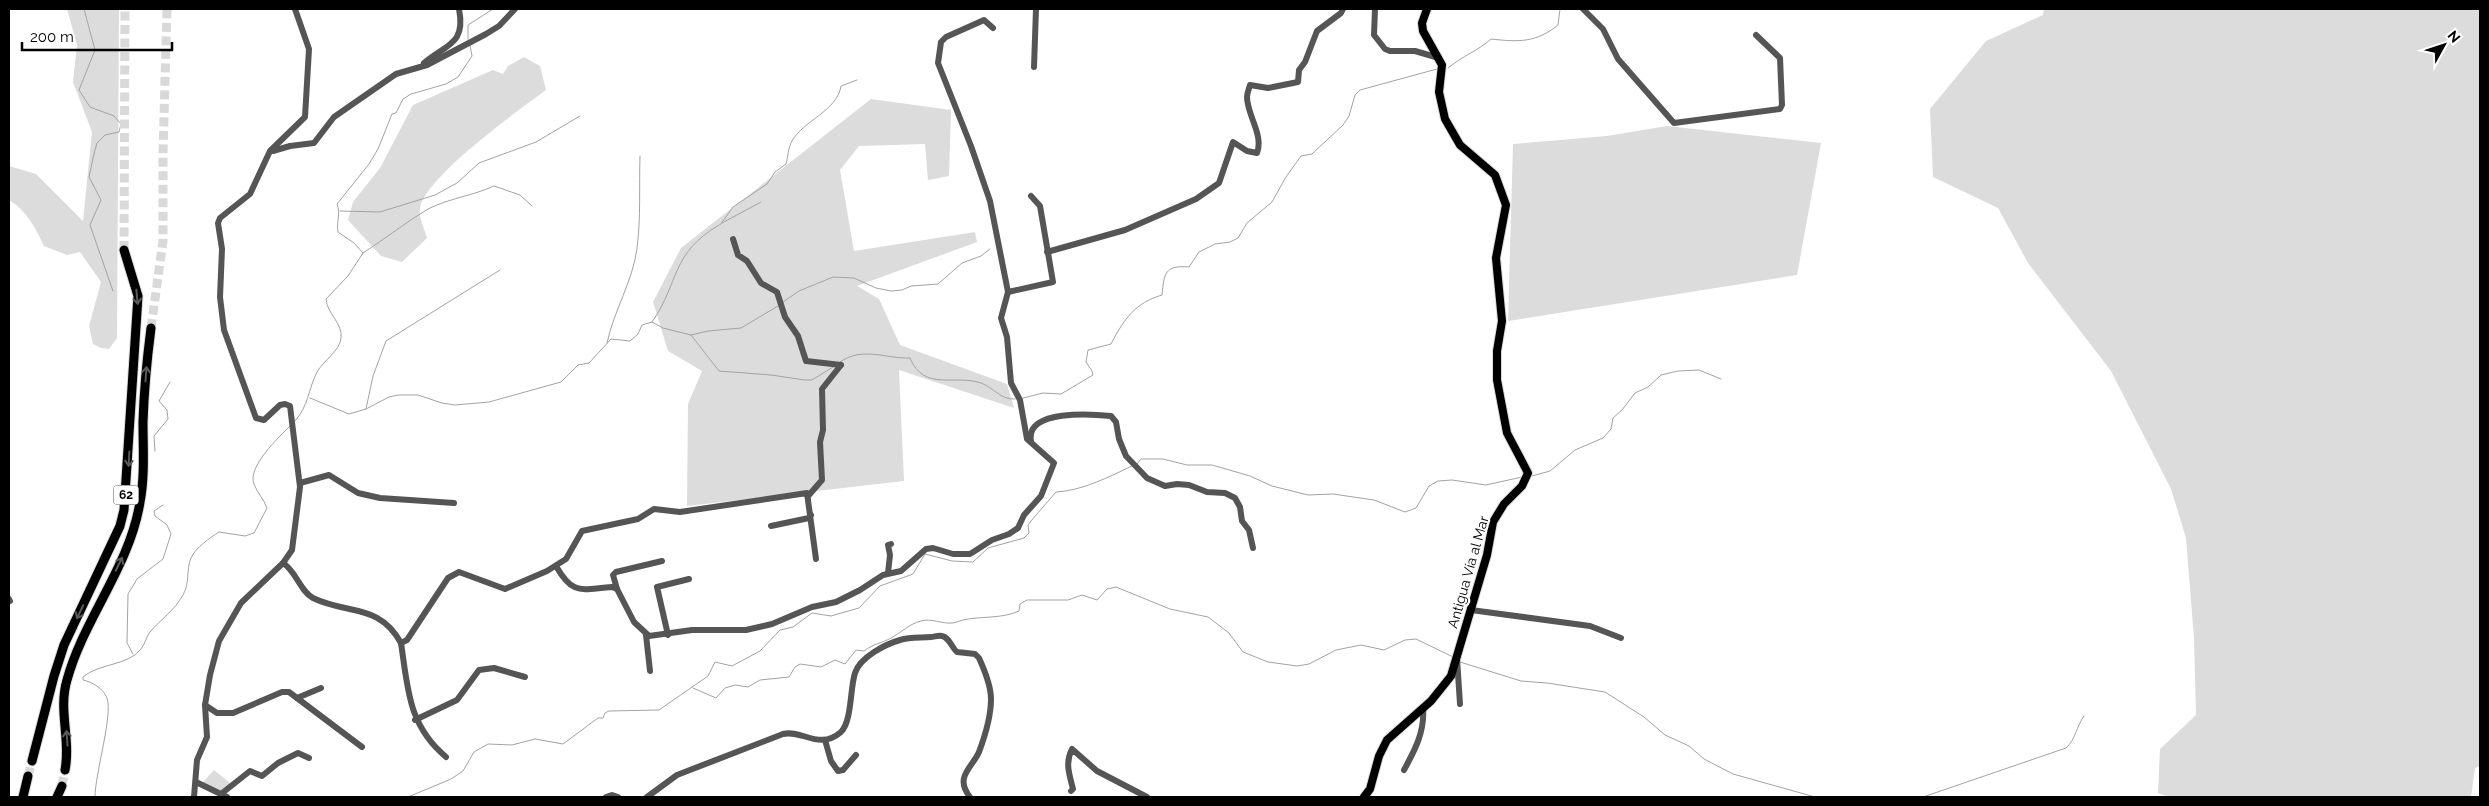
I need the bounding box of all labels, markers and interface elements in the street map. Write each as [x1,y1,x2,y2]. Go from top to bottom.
scale bar [22,20,172,52]
north arrow [2419,20,2469,70]
text: N [2444,27,2464,46]
text: 200 m [30,28,74,46]
one-way arrow [132,288,141,304]
one-way arrow [142,366,151,382]
one-way arrow [124,451,133,467]
road number: 62 [114,486,138,504]
street label: Antigua Vía al Mar [1444,514,1492,630]
one-way arrow [115,557,124,572]
one-way arrow [75,604,84,619]
one-way arrow [62,731,71,747]

